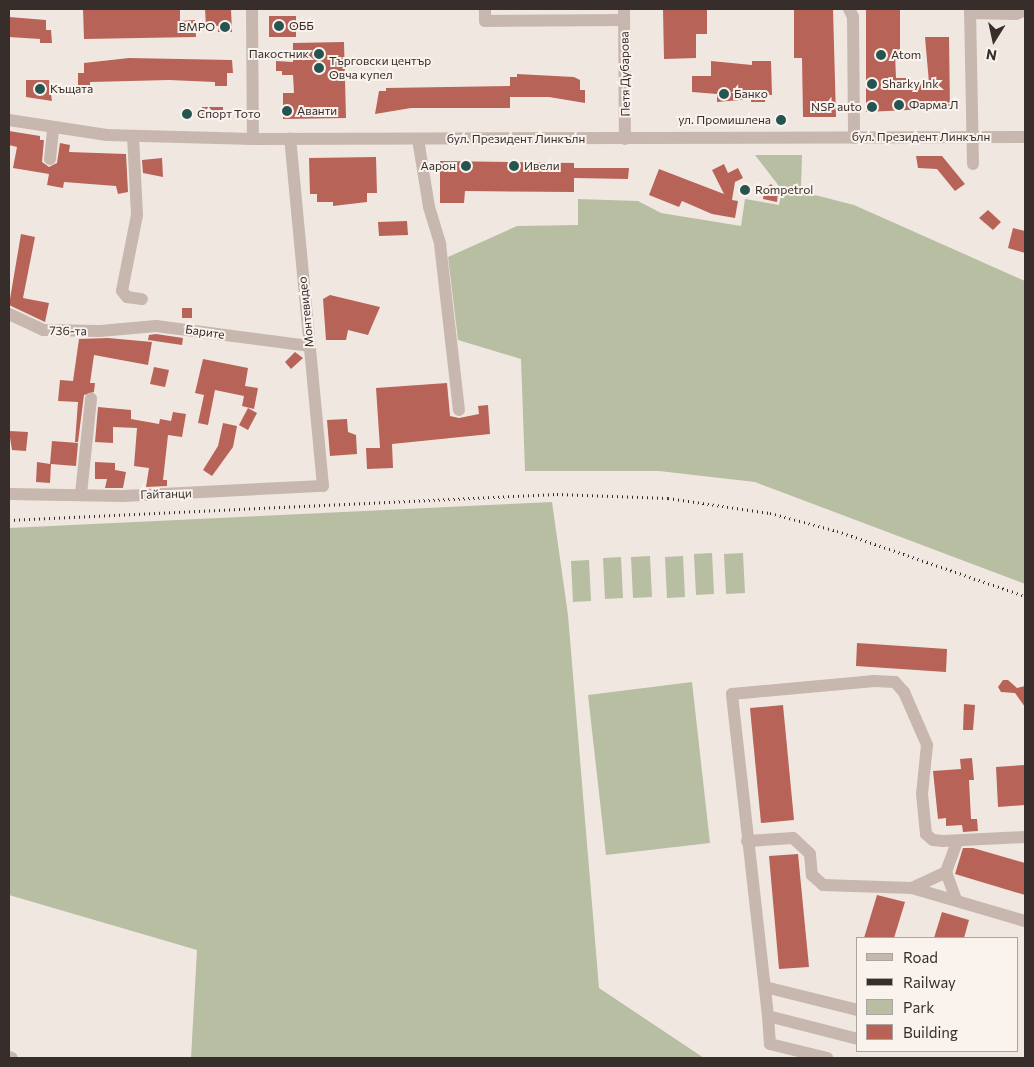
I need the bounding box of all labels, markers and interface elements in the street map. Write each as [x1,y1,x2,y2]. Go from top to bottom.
north arrow [969,15,1019,65]
place label: ОББ [289,19,314,33]
place label: ВМРО [178,20,215,34]
marker: ОББ [273,20,285,32]
marker: ВМРО [219,21,231,33]
street label: Петя Дубарова [617,31,633,117]
text: N [985,46,998,65]
place label: Пакостник [249,47,309,61]
marker: Пакостник [313,48,325,60]
place label: Atom [891,48,921,62]
marker: Atom [875,49,887,61]
place label: Търговски център Овча купел [329,54,431,82]
marker: Търговски център Овча купел [313,62,325,74]
place label: Sharky Ink [882,77,939,91]
marker: Sharky Ink [866,78,878,90]
place label: Къщата [50,82,93,96]
marker: Къщата [34,83,46,95]
place label: Банко [734,87,768,101]
marker: Банко [718,88,730,100]
place label: Фарма Л [909,98,959,112]
marker: Фарма Л [893,99,905,111]
place label: NSP auto [811,100,862,114]
marker: NSP auto [866,101,878,113]
place label: Аванти [297,104,337,118]
marker: Аванти [281,105,293,117]
place label: Спорт Тото [197,107,261,121]
marker: Спорт Тото [181,108,193,120]
place label: ул. Промишлена [678,113,771,127]
marker: ул. Промишлена [775,114,787,126]
street label: бул. Президент Линкълн [852,130,990,144]
street label: бул. Президент Линкълн [447,132,585,146]
place label: Аарон [421,159,456,173]
place label: Ивели [524,159,560,173]
marker: Аарон [460,160,472,172]
marker: Ивели [508,160,520,172]
place label: Rompetrol [755,183,813,197]
marker: Rompetrol [739,184,751,196]
street label: Монтевидео [295,276,317,348]
street label: Барите [184,322,226,342]
street label: 736-та [49,323,87,339]
street label: Гайтанци [140,486,192,502]
legend [856,937,1019,1052]
text: Road [903,948,938,966]
text: Railway [903,973,956,991]
text: Park [903,998,934,1016]
text: Building [903,1023,958,1041]

